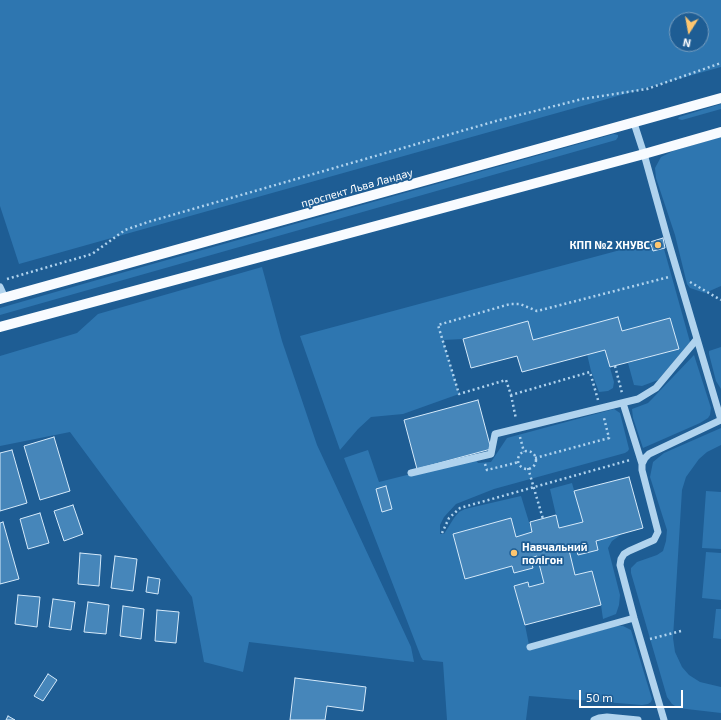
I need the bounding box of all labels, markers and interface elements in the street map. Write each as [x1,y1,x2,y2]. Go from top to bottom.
north arrow [669,12,709,52]
text: N [682,36,692,50]
street label: проспект Льва Ландау [299,166,415,210]
place label: КПП №2 ХНУВС [570,238,650,252]
marker: КПП №2 ХНУВС [653,240,663,250]
place label: Навчальний полігон [522,540,587,566]
marker: Навчальний полігон [509,548,519,558]
scale bar [581,682,685,708]
text: 50 m [586,690,613,704]

